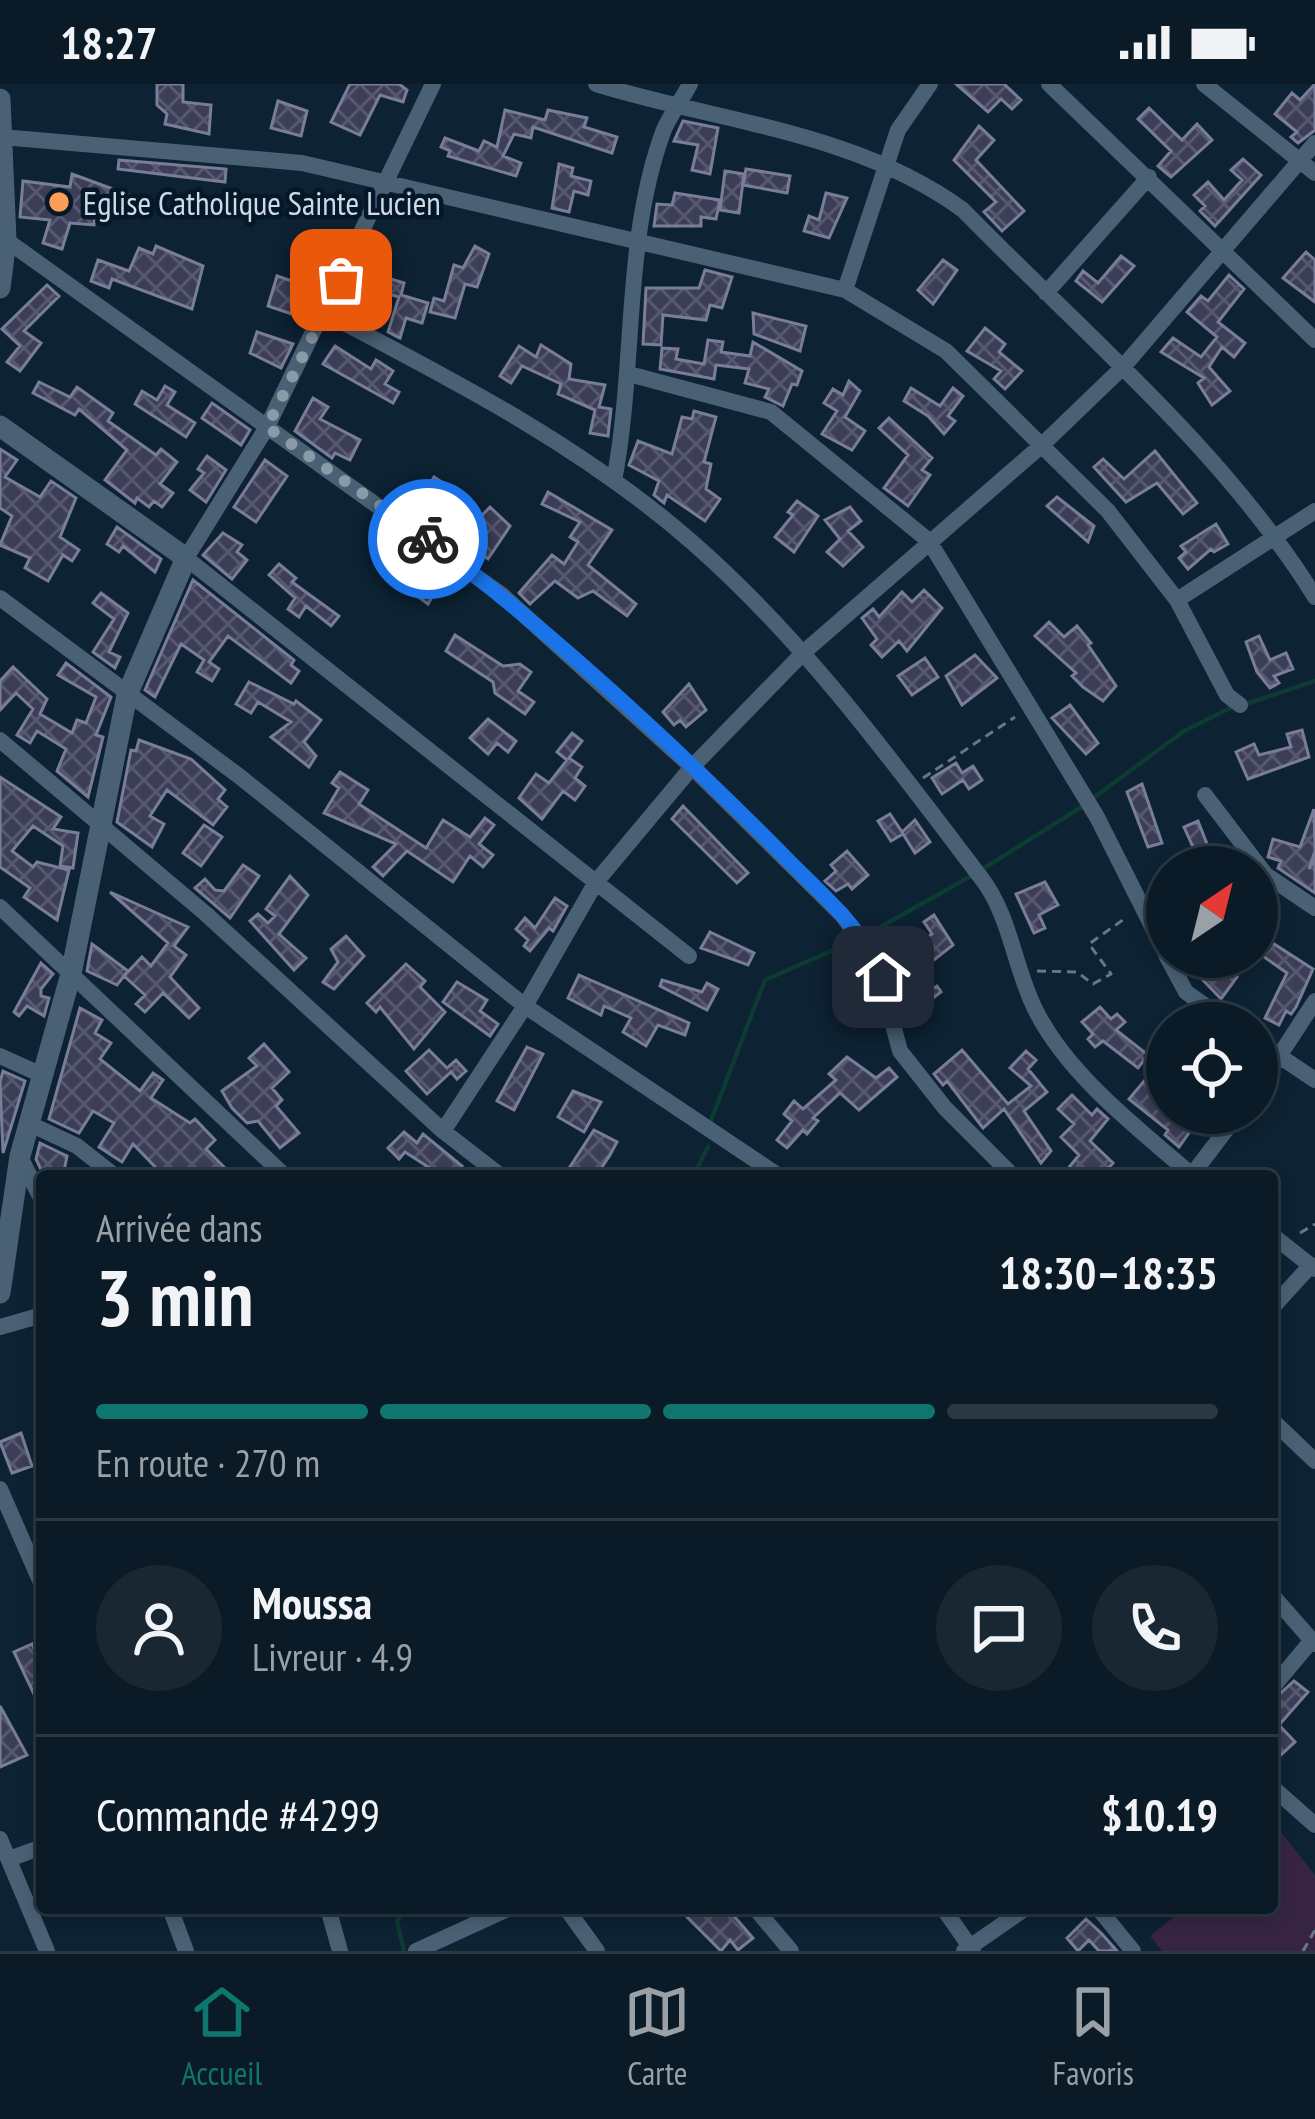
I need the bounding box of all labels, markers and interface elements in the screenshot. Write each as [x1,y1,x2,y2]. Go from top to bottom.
text: 18:27 [60,13,157,71]
place label: Eglise Catholique Sainte Lucien [83,181,441,224]
marker: Eglise Catholique Sainte Lucien [46,189,72,215]
pin [290,229,392,331]
icon: bag [308,247,374,313]
courier [368,479,488,599]
icon: bike [395,506,461,572]
north arrow [1146,846,1278,978]
map controls [1146,846,1278,1134]
pin [832,926,934,1028]
icon: home [850,944,916,1010]
button: locate [1146,1002,1278,1134]
text: Arrivée dans [96,1202,262,1253]
text: 18:30–18:35 [999,1243,1218,1301]
text: 3 min [96,1247,254,1348]
text: En route · 270 m [96,1437,320,1488]
button: person [96,1565,222,1691]
button: chat [936,1565,1062,1691]
button: phone [1092,1565,1218,1691]
text: Moussa [252,1573,372,1631]
text: Livreur · 4.9 [252,1631,413,1682]
text: Commande #4299 [96,1785,380,1843]
text: $10.19 [1101,1785,1218,1843]
tab: Accueil [181,1979,262,2094]
tab: Carte [624,1979,690,2094]
tab: Favoris [1053,1979,1134,2094]

